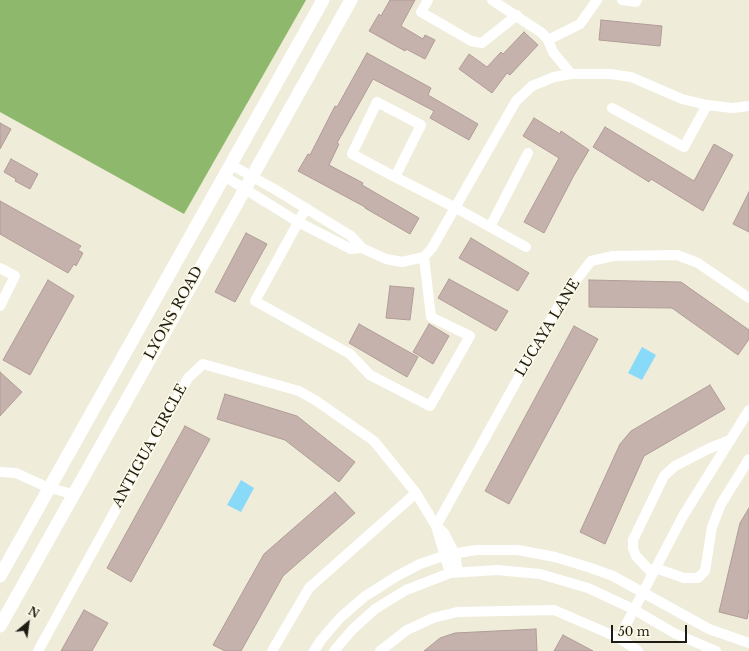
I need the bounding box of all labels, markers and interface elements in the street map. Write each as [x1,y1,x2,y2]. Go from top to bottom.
street label: LYONS ROAD [141,263,207,363]
street label: LUCAYA LANE [512,276,584,380]
street label: ANTIGUA CIRCLE [109,381,191,511]
north arrow [8,603,48,643]
text: N [26,604,42,621]
scale bar [613,617,689,643]
text: 50 m [618,624,650,639]

